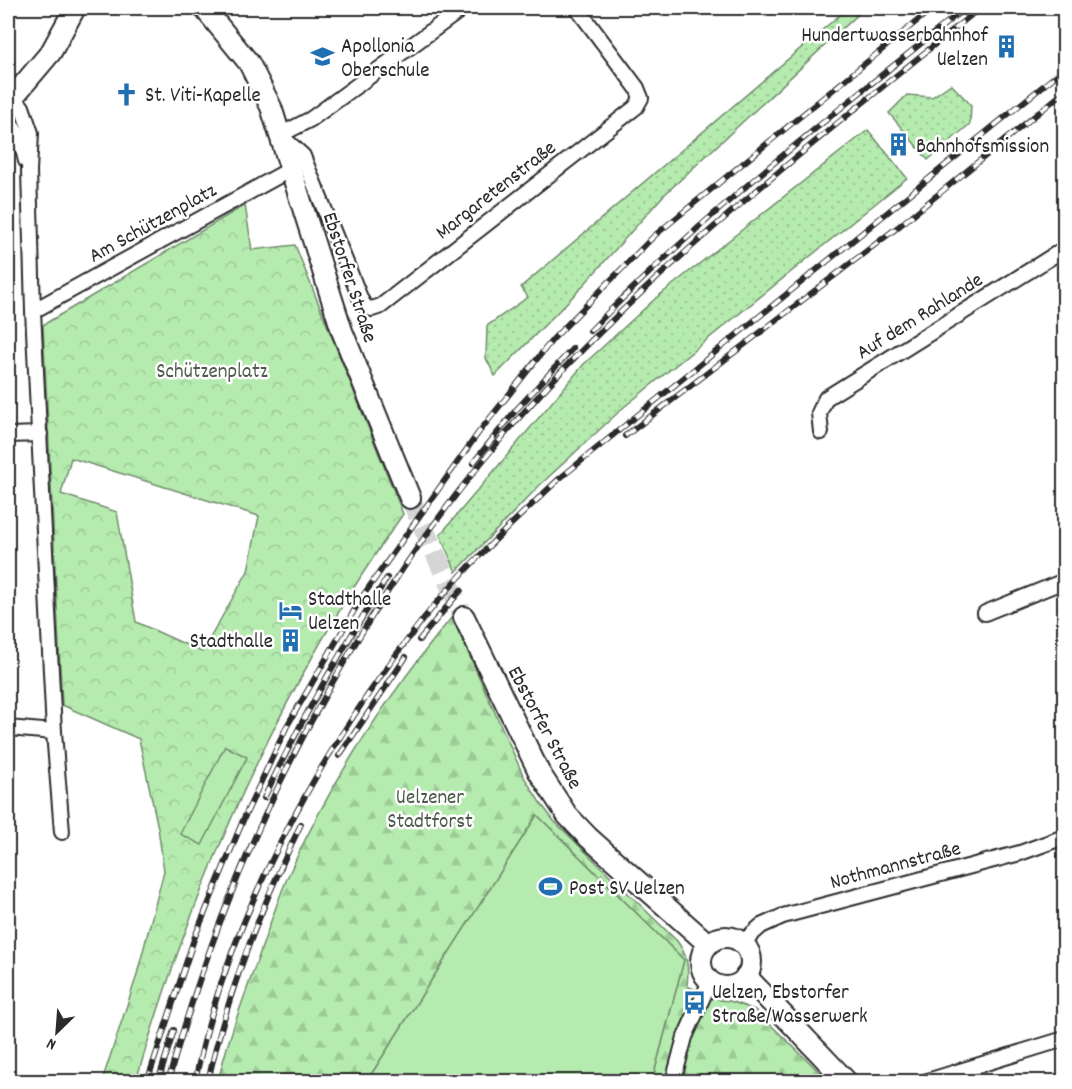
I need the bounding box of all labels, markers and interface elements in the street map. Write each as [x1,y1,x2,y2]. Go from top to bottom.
place label: Hundertwasserbahnhof Uelzen [801,22,989,76]
place label: Apollonia Oberschule [341,33,429,87]
building icon: Hundertwasserbahnhof Uelzen [993,33,1019,59]
school or university icon: Apollonia Oberschule [310,44,336,70]
church icon: St. Viti-Kapelle [114,81,140,107]
place label: St. Viti-Kapelle [145,82,261,112]
building icon: Bahnhofsmission [885,132,911,158]
place label: Bahnhofsmission [916,133,1049,163]
street label: Margaretenstraße [430,135,564,248]
street label: Am Schützenplatz [84,177,223,272]
street label: Ebstorfer Straße [313,209,383,347]
street label: Auf dem Rahlande [851,267,990,369]
park label: Schützenplatz [156,358,268,388]
place label: Stadthalle Uelzen [308,586,391,640]
hotel icon: Stadthalle Uelzen [277,597,303,623]
building icon: Stadthalle [278,627,304,653]
place label: Stadthalle [190,628,273,658]
street label: Ebstorfer Straße [498,662,588,795]
park label: Uelzener Stadtforst [387,784,473,838]
street label: Nothmannstraße [827,835,964,899]
sports icon: Post SV Uelzen [538,874,564,900]
place label: Post SV Uelzen [569,875,685,905]
place label: Uelzen, Ebstorfer Straße/Wasserwerk [712,979,868,1033]
bus stop icon: Uelzen, Ebstorfer Straße/Wasserwerk [681,990,707,1016]
north arrow [27,1002,87,1062]
text: N [43,1031,60,1055]

